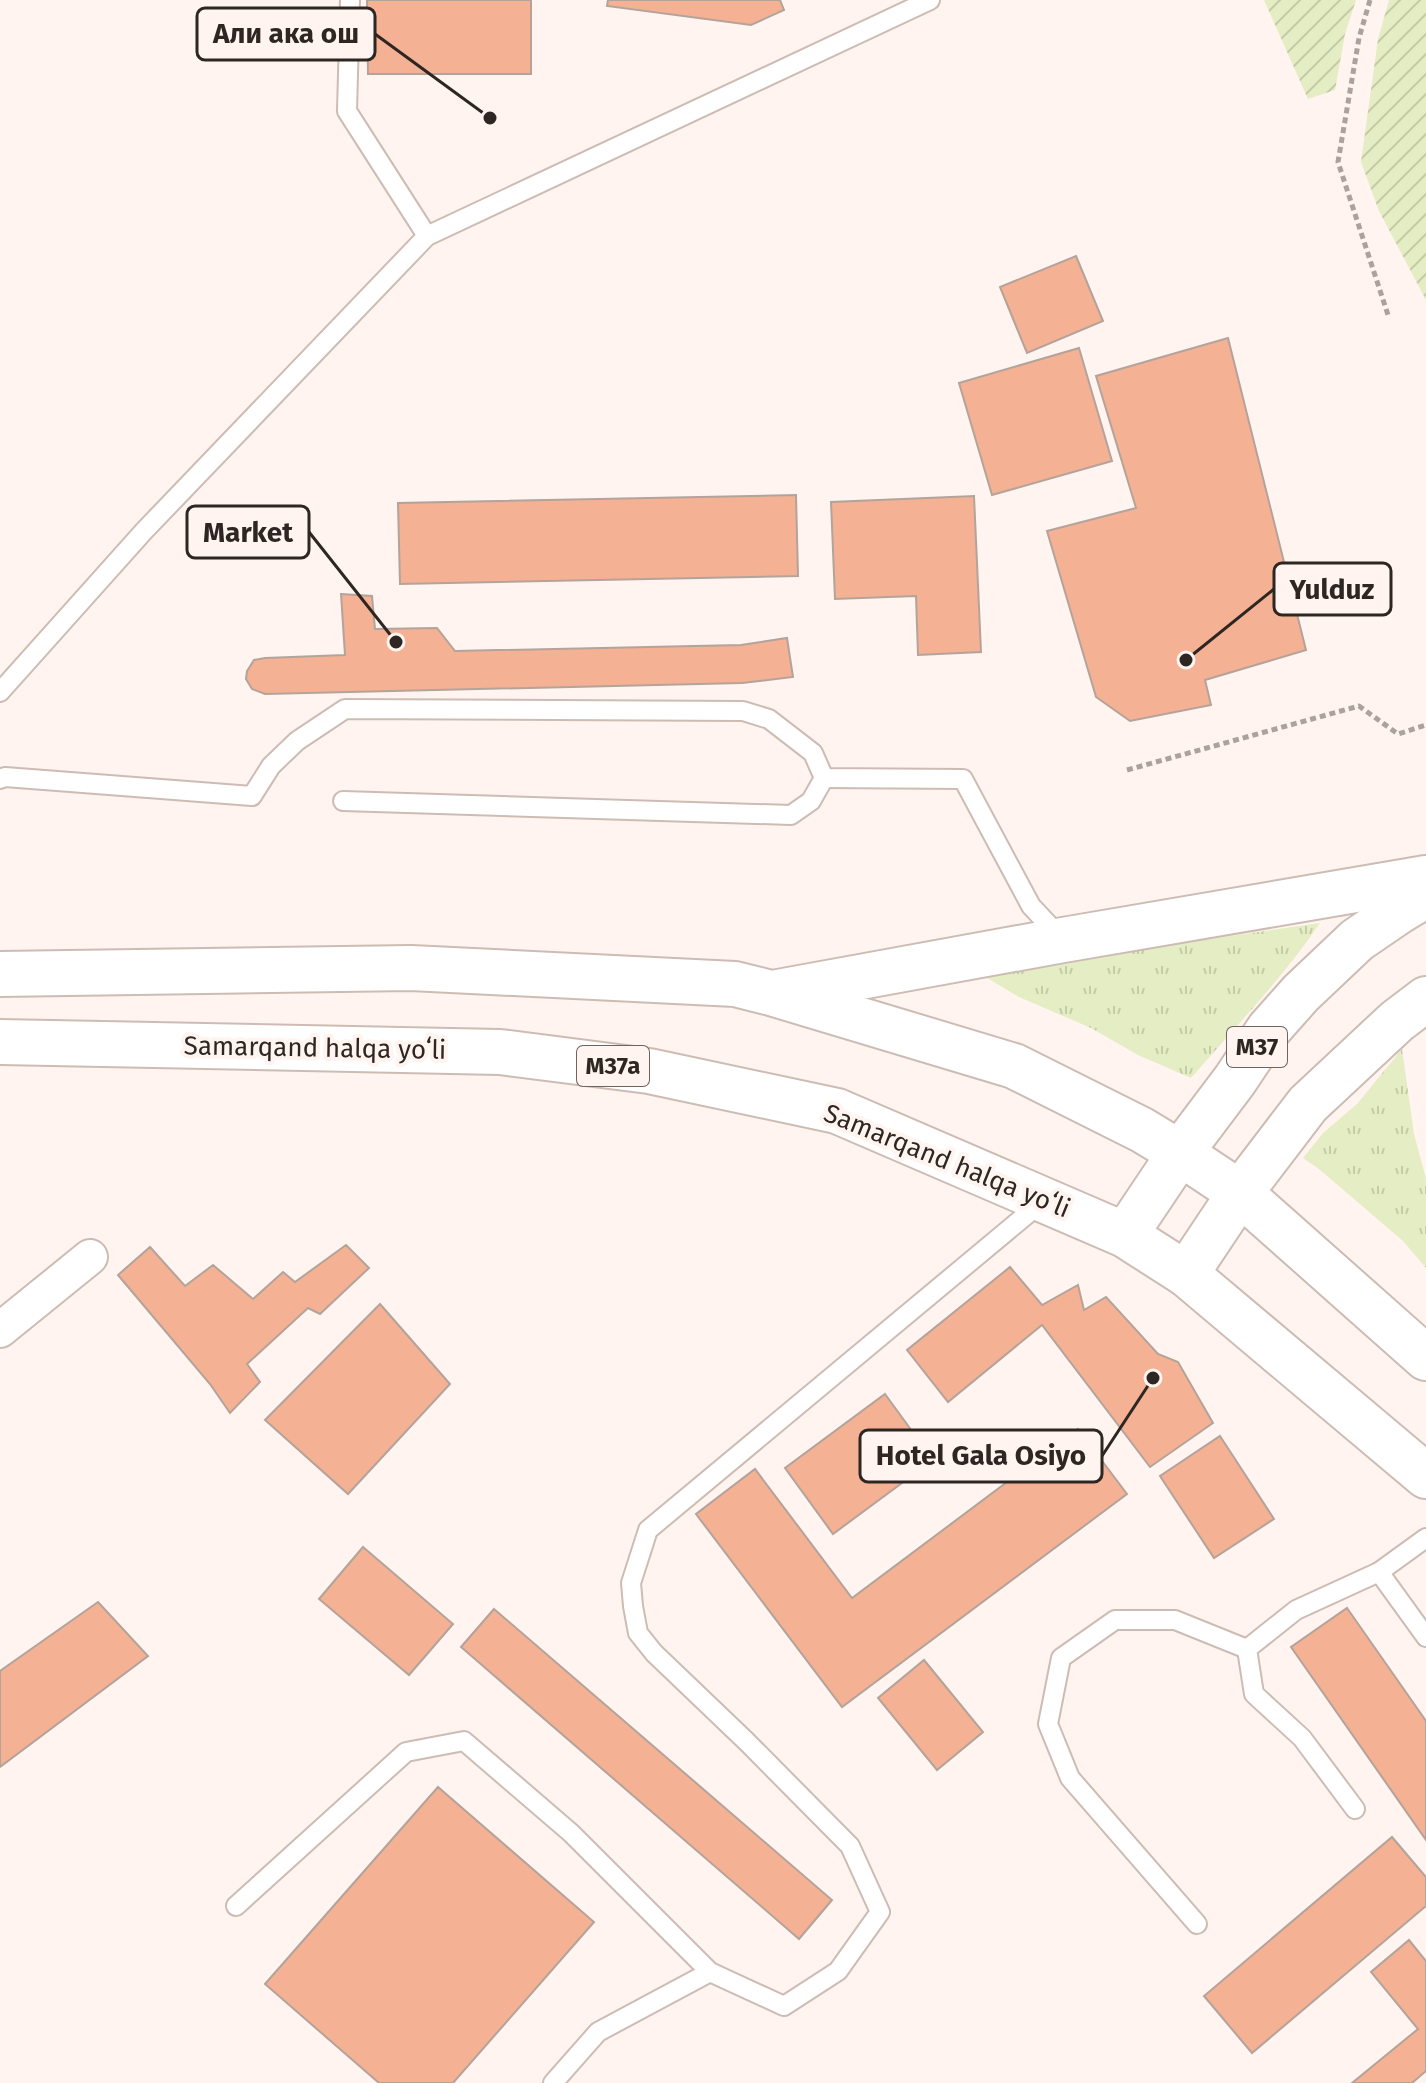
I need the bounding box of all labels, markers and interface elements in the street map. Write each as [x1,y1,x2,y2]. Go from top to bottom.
callout: Али ака ош [197,8,375,60]
text: Али ака ош [212,17,359,50]
callout: Market [187,506,309,558]
text: Market [203,516,294,549]
callout: Yulduz [1274,563,1391,615]
text: Yulduz [1289,573,1375,606]
road number: M37 [1227,1027,1287,1067]
street label: Samarqand halqa yoʻli [183,1030,447,1066]
road number: M37a [577,1046,649,1086]
street label: Samarqand halqa yoʻli [819,1097,1075,1225]
callout: Hotel Gala Osiyo [860,1430,1102,1482]
text: Hotel Gala Osiyo [876,1439,1086,1472]

